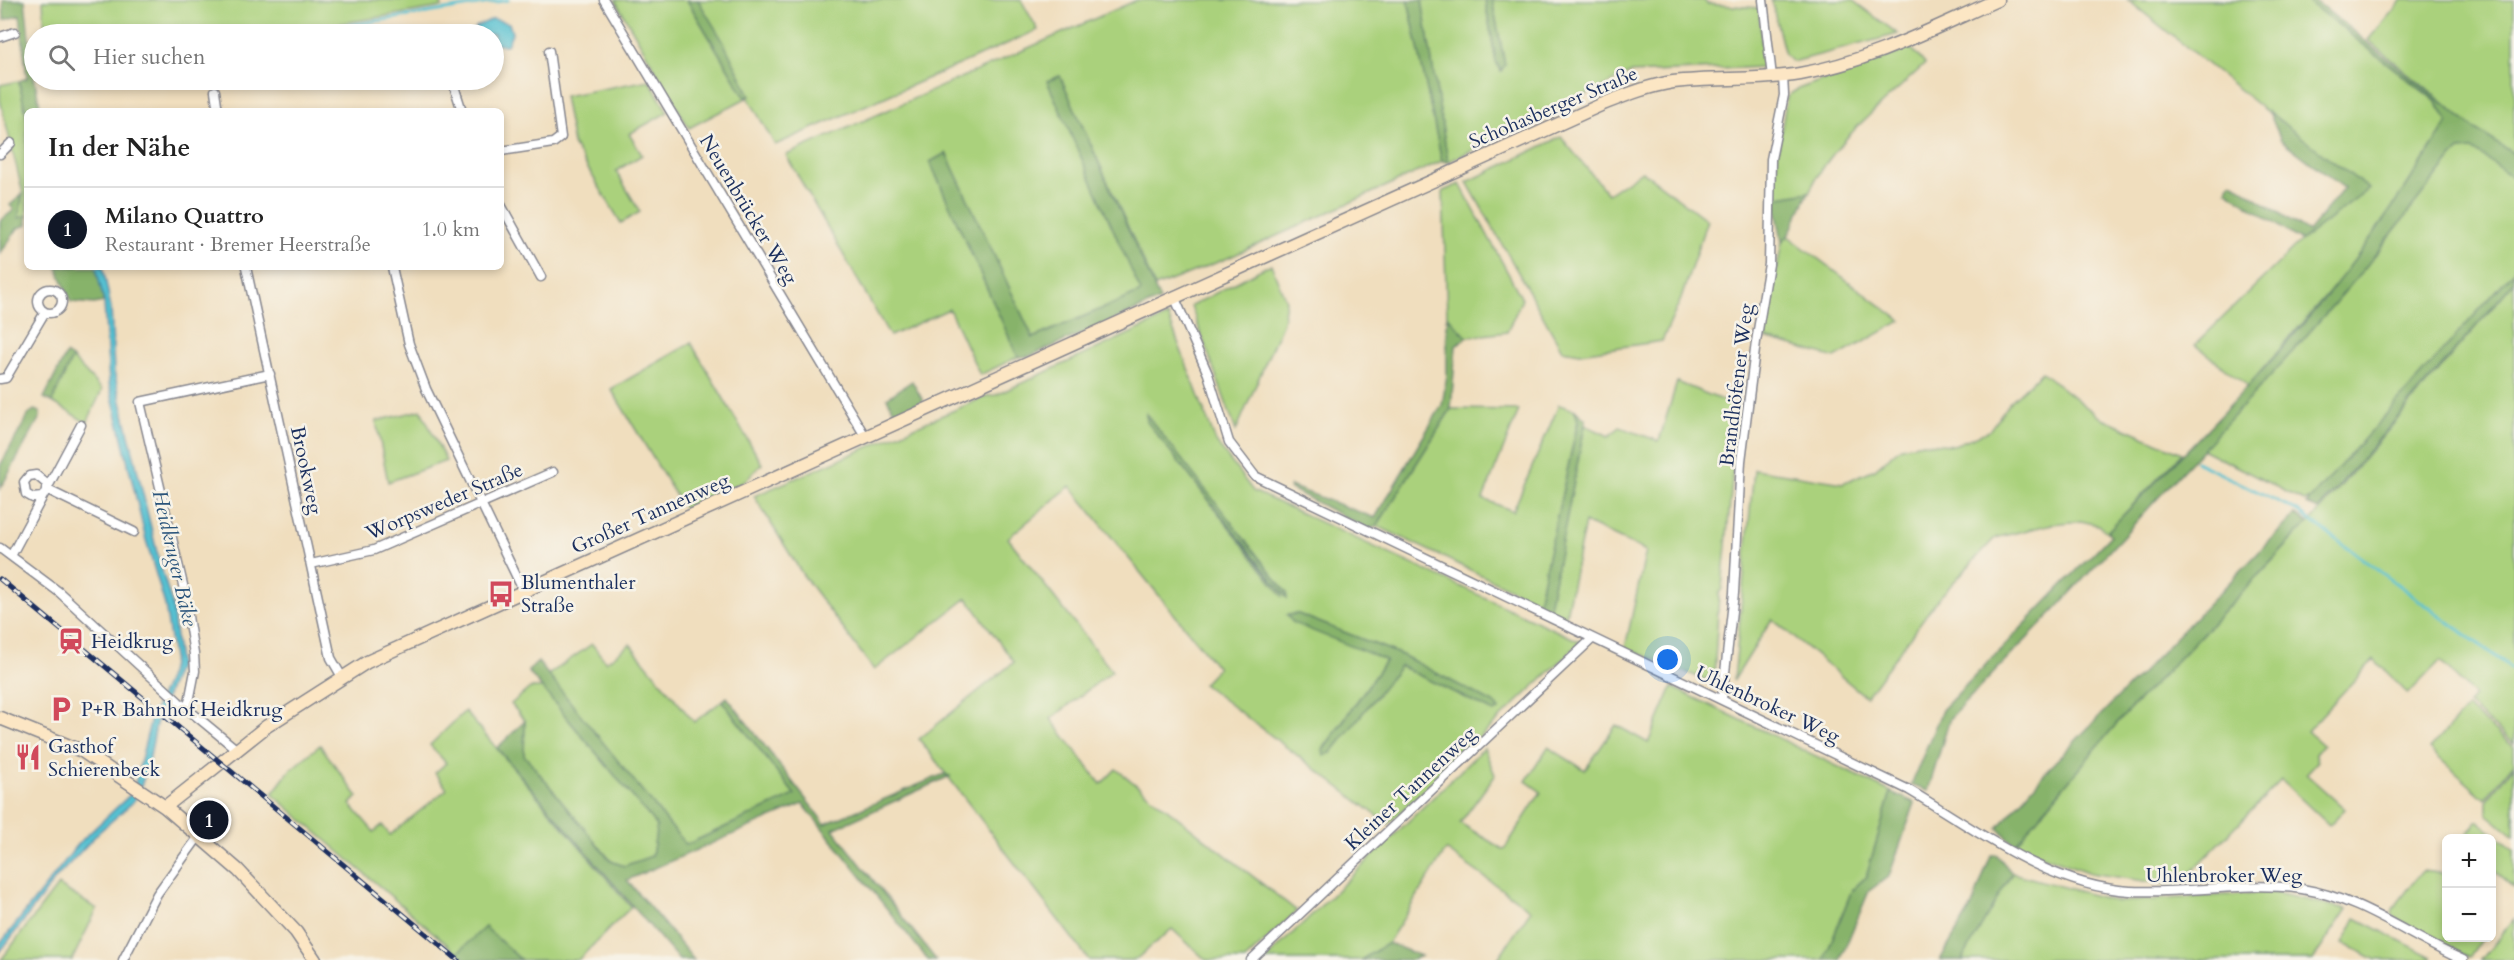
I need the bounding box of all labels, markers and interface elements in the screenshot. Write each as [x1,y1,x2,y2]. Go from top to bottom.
search box [24,24,504,90]
icon: search [45,41,78,74]
text: Hier suchen [93,42,206,72]
street label: Schohasberger Straße [1465,60,1642,155]
street label: Neuenbrücker Weg [693,129,804,290]
text: In der Nähe [48,130,190,165]
text: Milano Quattro [105,201,264,231]
text: 1 [62,216,73,243]
text: 1.0 km [421,216,480,243]
text: Restaurant · Bremer Heerstraße [105,231,371,258]
street label: Brandhöfener Weg [1713,301,1760,468]
street label: Brookweg [284,424,329,517]
street label: Worpsweder Straße [361,456,527,547]
street label: Großer Tannenweg [567,466,734,560]
water label: Heidkruger Bäke [145,487,204,630]
place label: Blumenthaler Straße [521,569,636,619]
bus stop icon: Blumenthaler Straße [486,579,516,609]
station icon: Heidkrug [56,626,86,656]
place label: Heidkrug [91,628,174,655]
your location [1653,645,1682,674]
street label: Uhlenbroker Weg [1691,659,1845,750]
parking icon: P+R Bahnhof Heidkrug [46,694,76,724]
place label: P+R Bahnhof Heidkrug [81,696,283,723]
street label: Kleiner Tannenweg [1339,720,1483,856]
place label: Gasthof Schierenbeck [48,733,161,783]
restaurant icon: Gasthof Schierenbeck [13,742,43,772]
pin: 1 [190,798,228,842]
map controls [2442,834,2496,942]
button: + [2442,834,2496,888]
street label: Uhlenbroker Weg [2146,862,2303,889]
button: − [2442,888,2496,942]

